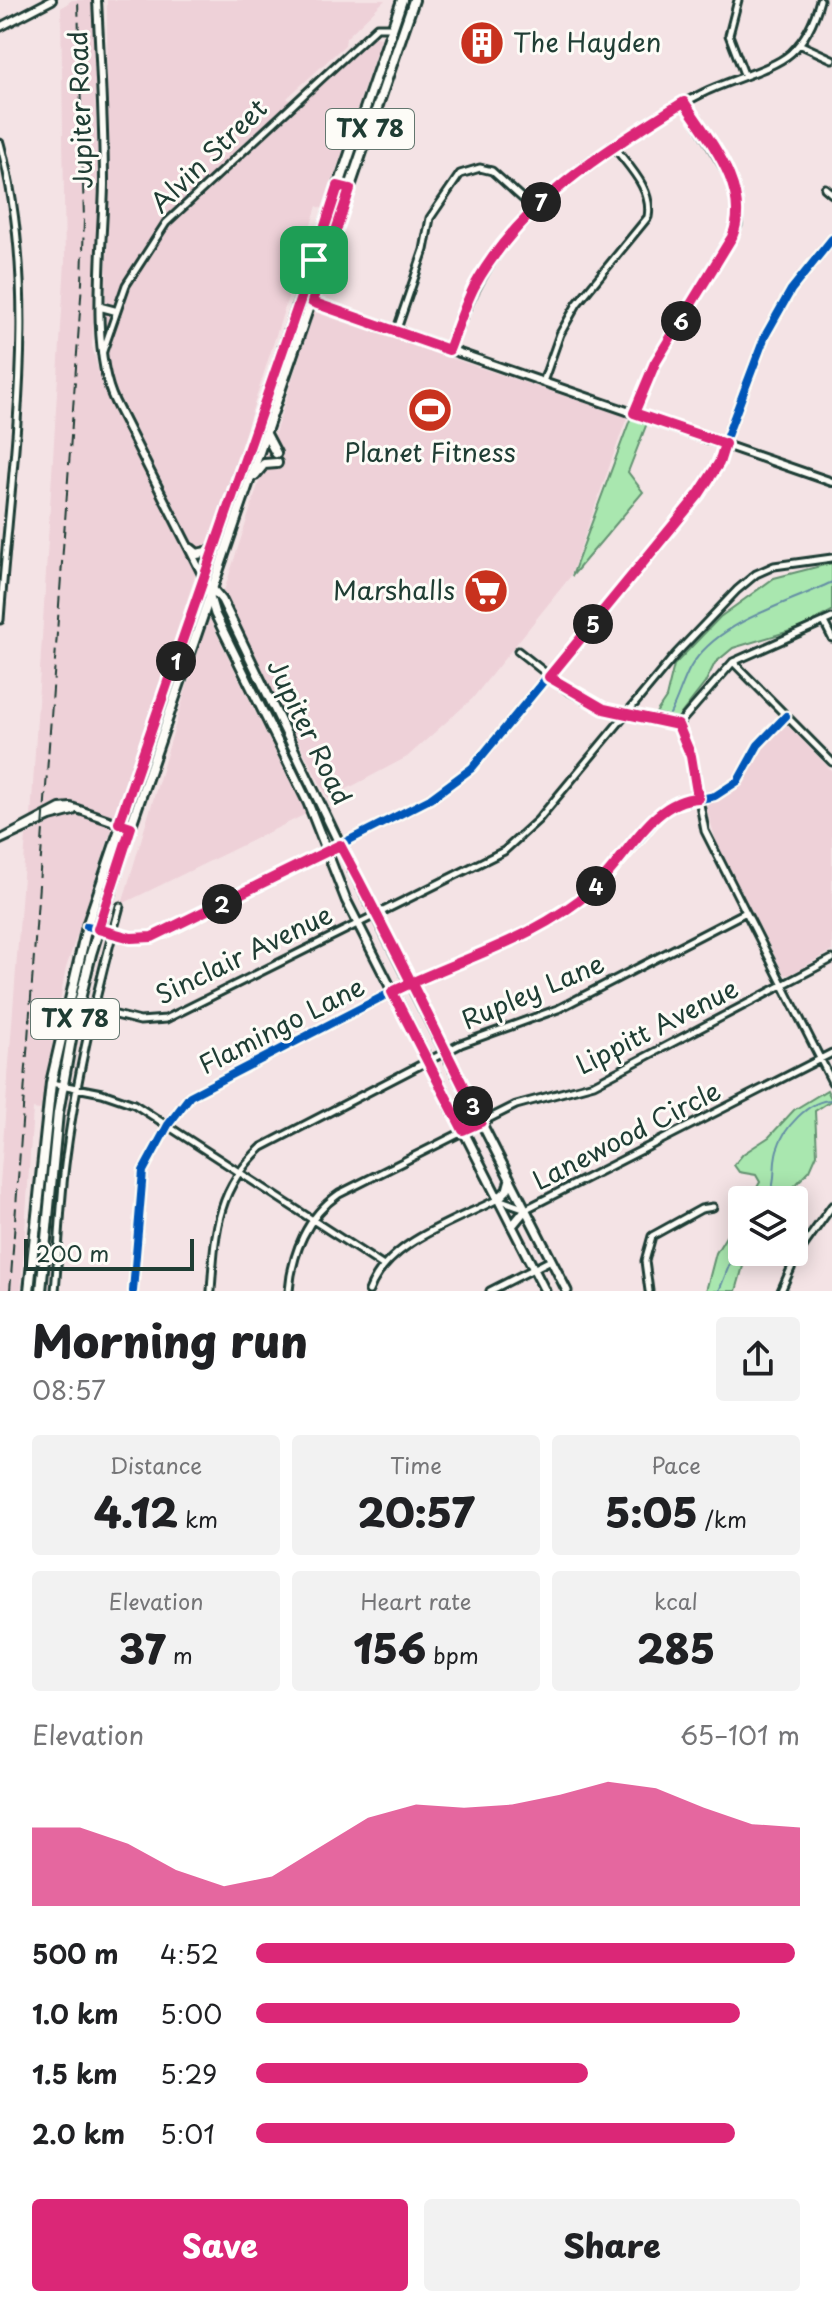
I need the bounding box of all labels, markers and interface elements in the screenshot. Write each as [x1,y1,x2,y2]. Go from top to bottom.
building icon: The Hayden [458,19,506,67]
place label: The Hayden [513,22,661,61]
street label: Jupiter Road [57,31,102,189]
street label: Alvin Street [141,89,275,221]
road number: TX 78 [326,109,414,149]
pin: 7 [521,182,561,222]
text: 7 [535,185,547,218]
pin [280,226,348,294]
icon: arrive [292,238,336,282]
pin: 6 [661,301,701,341]
text: 6 [673,304,689,337]
sports icon: Planet Fitness [406,386,454,434]
place label: Planet Fitness [344,432,516,471]
supermarket icon: Marshalls [462,567,510,615]
place label: Marshalls [333,570,455,609]
pin: 5 [573,604,613,644]
text: 5 [586,607,600,640]
pin: 1 [156,641,196,681]
text: 1 [171,644,181,677]
street label: Jupiter Road [258,652,362,811]
pin: 4 [576,866,616,906]
text: 4 [589,869,603,902]
pin: 2 [202,884,242,924]
text: 2 [214,887,230,920]
street label: Sinclair Avenue [148,894,338,1013]
street label: Rupley Lane [455,943,610,1038]
street label: Flamingo Lane [191,966,371,1083]
street label: Lippitt Avenue [568,968,744,1083]
road number: TX 78 [31,999,119,1039]
street label: Lanewood Circle [525,1070,727,1199]
pin: 3 [453,1086,493,1126]
text: 3 [466,1089,480,1122]
map controls [728,1186,808,1266]
button: layers [728,1186,808,1266]
scale bar [24,1235,194,1271]
text: 200 m [36,1236,109,1269]
text: Morning run [32,1307,308,1373]
button: share [716,1317,800,1401]
text: 08:57 [32,1370,106,1409]
text: Distance [110,1448,202,1481]
text: Time [390,1448,442,1481]
text: Pace [651,1448,701,1481]
text: 4.12 [94,1481,178,1542]
text: 20:57 [357,1481,475,1542]
text: 5:05 [605,1481,698,1542]
text: km [178,1502,218,1535]
text: /km [698,1502,747,1535]
text: Elevation [109,1584,203,1617]
text: Heart rate [360,1584,472,1617]
text: kcal [654,1584,698,1617]
text: 37 [119,1617,166,1678]
text: 156 [353,1617,426,1678]
text: 285 [637,1617,715,1678]
text: m [166,1638,193,1671]
text: bpm [426,1638,479,1671]
text: Elevation [32,1715,144,1754]
text: 65–101 m [680,1715,800,1754]
text: 500 m [32,1934,118,1973]
text: 4:52 [160,1934,219,1973]
text: 1.0 km [32,1994,119,2033]
text: 5:00 [160,1994,222,2033]
text: 1.5 km [32,2054,118,2093]
text: 5:29 [160,2054,217,2093]
text: 2.0 km [32,2114,125,2153]
text: 5:01 [160,2114,215,2153]
button: Save [32,2199,408,2291]
button: Share [424,2199,800,2291]

